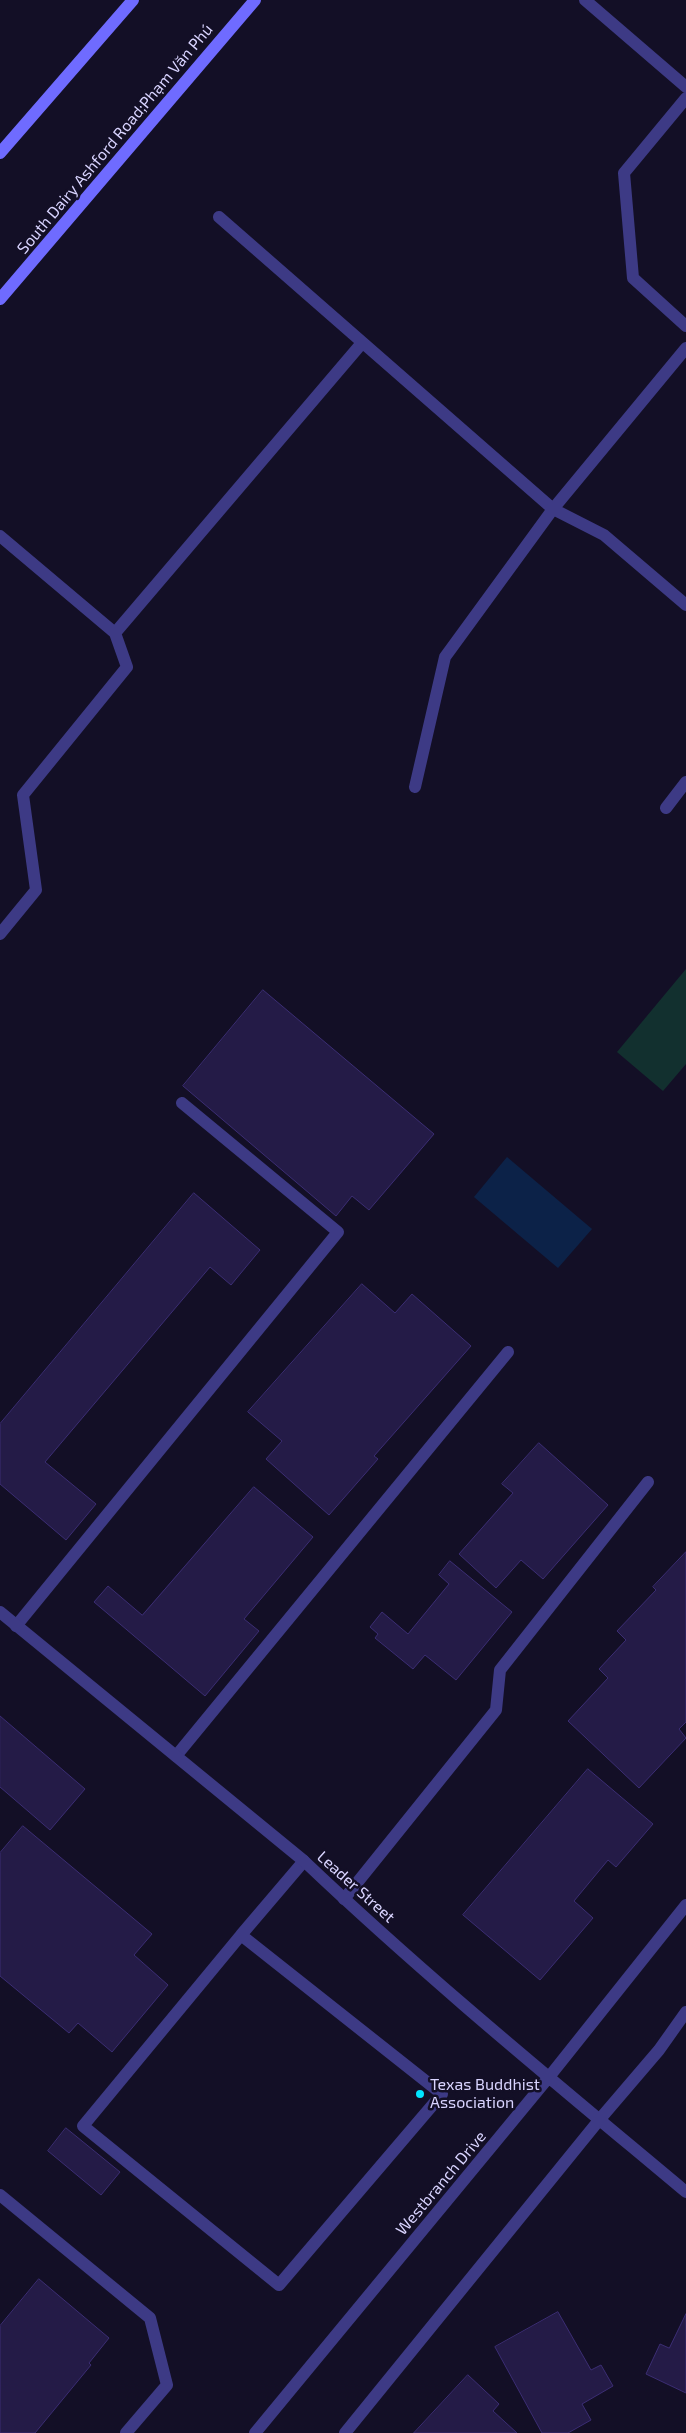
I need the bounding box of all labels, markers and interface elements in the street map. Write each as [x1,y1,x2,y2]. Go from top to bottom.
street label: South Dairy Ashford Road;Phạm Văn Phú [13,20,217,258]
street label: Leader Street [313,1847,399,1927]
place label: Texas Buddhist Association [430,2075,540,2113]
marker: Texas Buddhist Association [414,2088,426,2100]
street label: Westbranch Drive [392,2127,490,2239]

